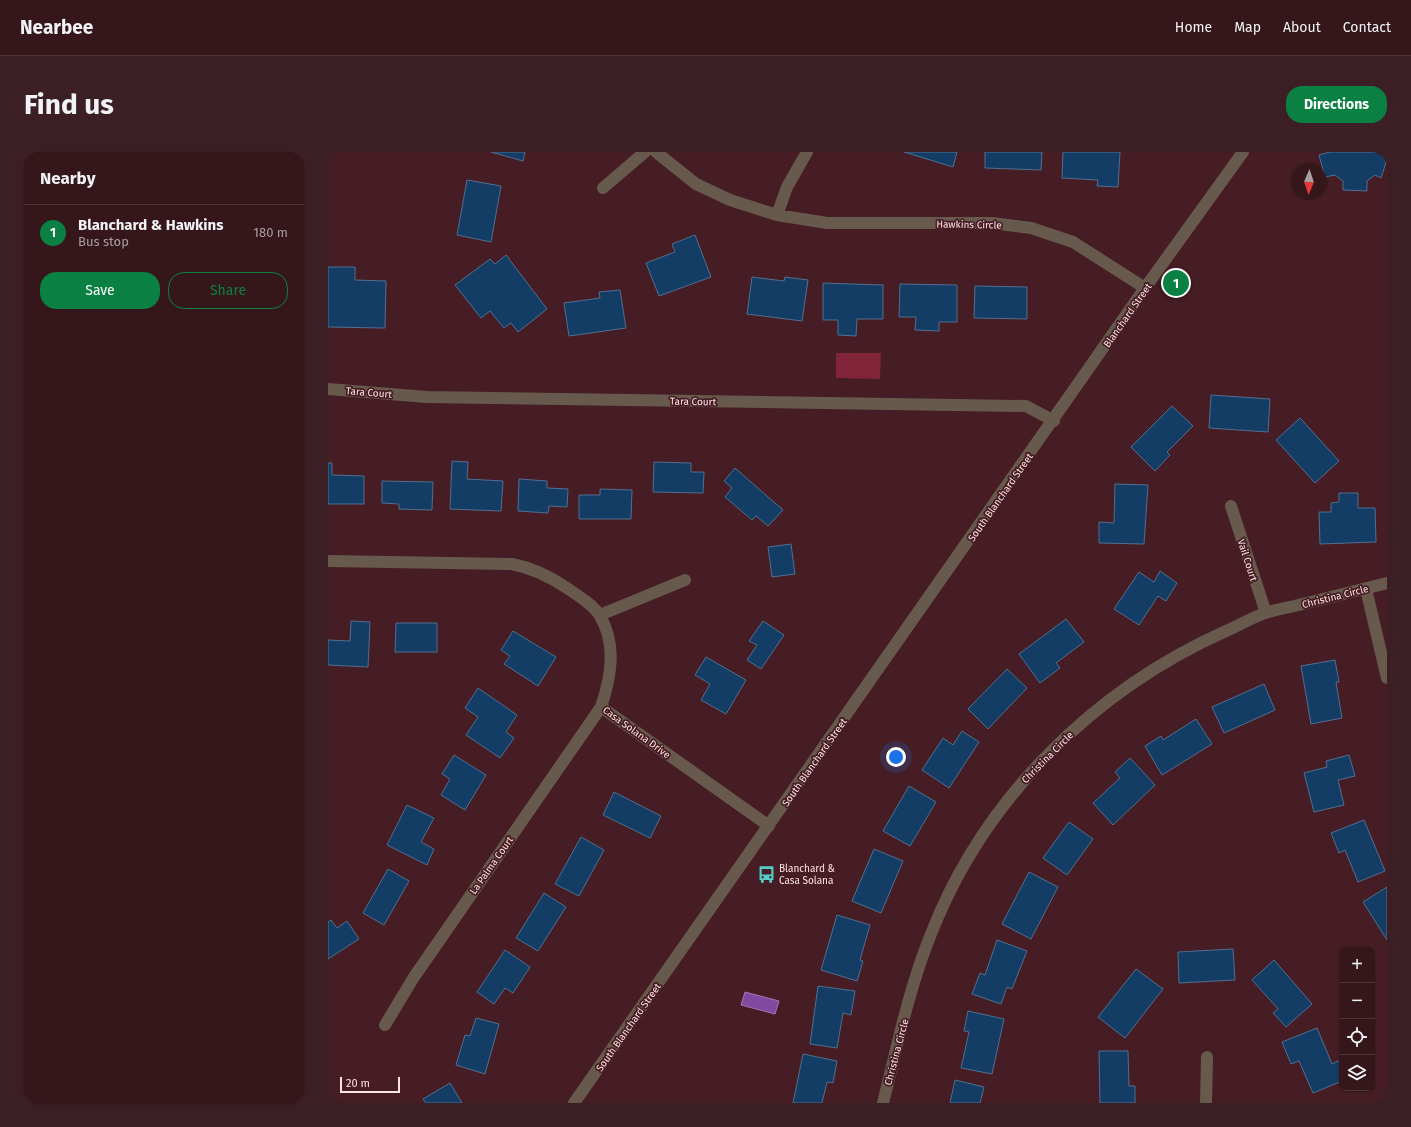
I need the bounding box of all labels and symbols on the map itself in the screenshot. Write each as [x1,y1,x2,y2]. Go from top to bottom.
north arrow [1291,164,1327,200]
street label: Hawkins Circle [936,218,1002,232]
pin: 1 [1163,268,1189,298]
street label: Blanchard Street [1101,281,1155,350]
street label: Tara Court [345,385,393,401]
street label: Tara Court [670,396,717,408]
street label: South Blanchard Street [966,451,1036,544]
street label: Vail Court [1235,538,1260,583]
street label: Christina Circle [1301,583,1370,611]
street label: Casa Solana Drive [600,704,673,761]
street label: South Blanchard Street [780,716,850,809]
street label: Christina Circle [1019,729,1076,786]
your location [886,747,906,767]
street label: La Palma Court [467,834,516,897]
place label: Blanchard & Casa Solana [779,863,835,887]
bus stop icon: Blanchard & Casa Solana [756,864,776,884]
street label: South Blanchard Street [594,981,664,1074]
street label: Christina Circle [882,1018,912,1087]
scale bar [340,1075,400,1094]

